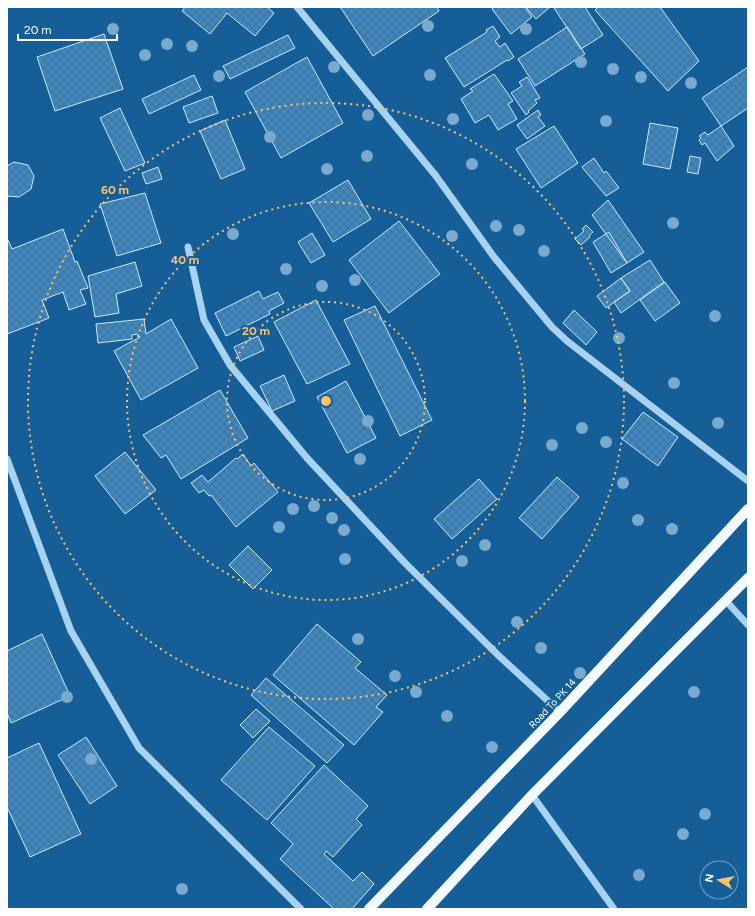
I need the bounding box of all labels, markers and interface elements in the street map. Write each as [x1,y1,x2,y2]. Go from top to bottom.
scale bar [18,16,117,42]
text: 20 m [24,23,52,37]
text: 60 m [101,183,129,197]
text: 40 m [171,253,199,267]
text: 20 m [242,324,270,338]
centre of rings [319,394,333,408]
street label: Road To PK 14 [526,676,579,731]
north arrow [699,860,739,900]
text: N [702,873,717,884]

